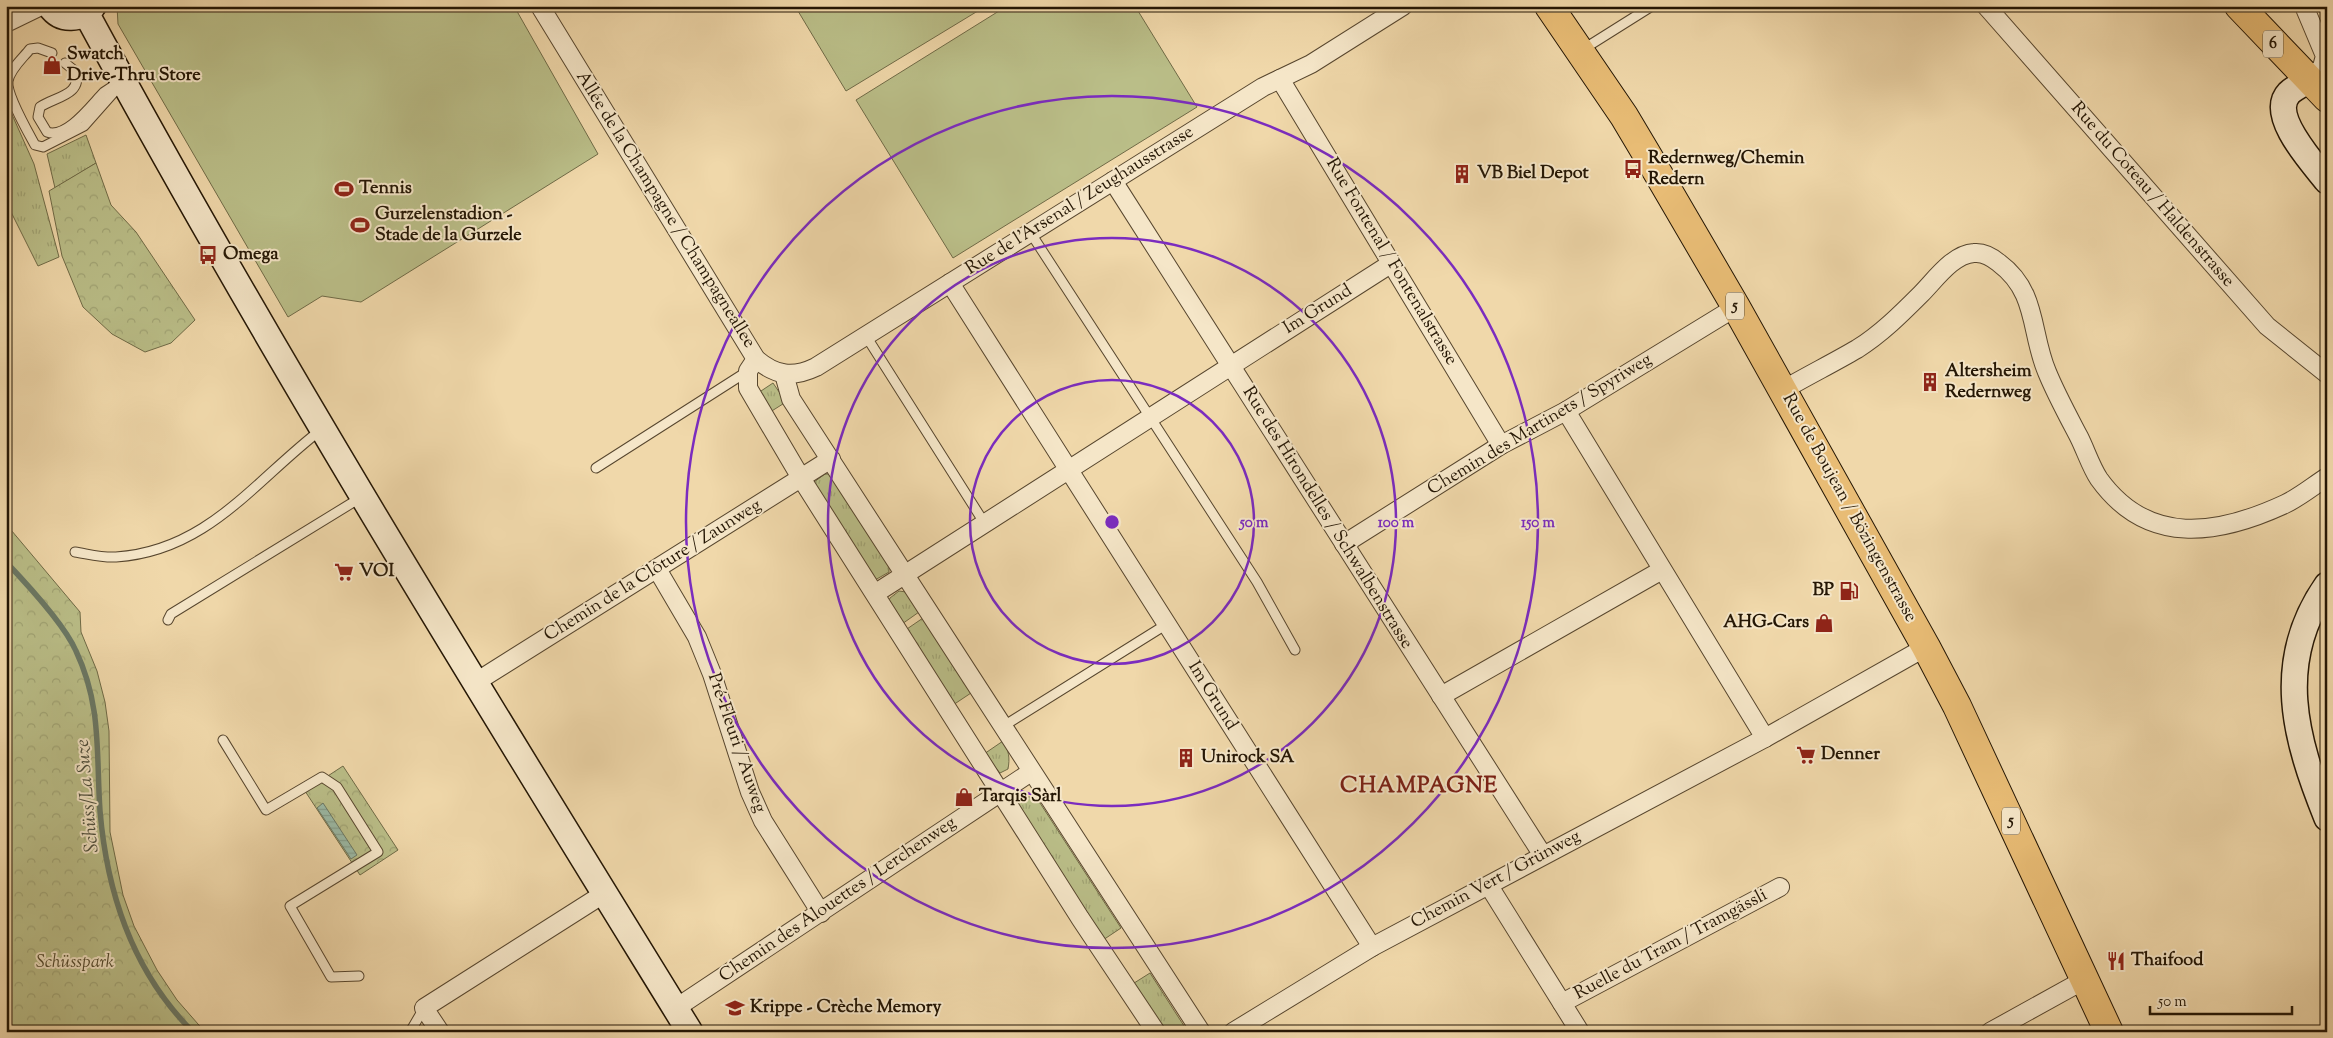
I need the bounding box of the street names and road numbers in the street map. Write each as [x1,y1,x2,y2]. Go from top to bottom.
road number: 6 [2263,31,2283,58]
street label: Allée de la Champagne / Champagneallee [569,67,761,353]
street label: Rue du Coteau / Haldenstrasse [2064,97,2240,293]
street label: Rue de l'Arsenal / Zeughausstrasse [961,120,1199,282]
street label: Rue Fontenal / Fontenalstrasse [1319,153,1463,371]
street label: Im Grund [1278,279,1358,341]
road number: 5 [1726,292,1744,320]
street label: Chemin des Martinets / Spyriweg [1423,347,1657,503]
street label: Rue des Hirondelles / Schwalbenstrasse [1235,382,1419,654]
street label: Rue de Boujean / Bözingenstrasse [1775,389,1923,627]
street label: Chemin de la Clôture / Zaunweg [539,493,767,649]
street label: Im Grund [1181,656,1243,736]
street label: Pré-Fleuri / Auweg [700,670,772,817]
road number: 5 [2002,808,2020,834]
street label: Chemin des Alouettes / Lerchenweg [714,811,962,989]
street label: Chemin Vert / Grünweg [1406,824,1586,936]
street label: Ruelle du Tram / Tramgässli [1570,883,1772,1007]

